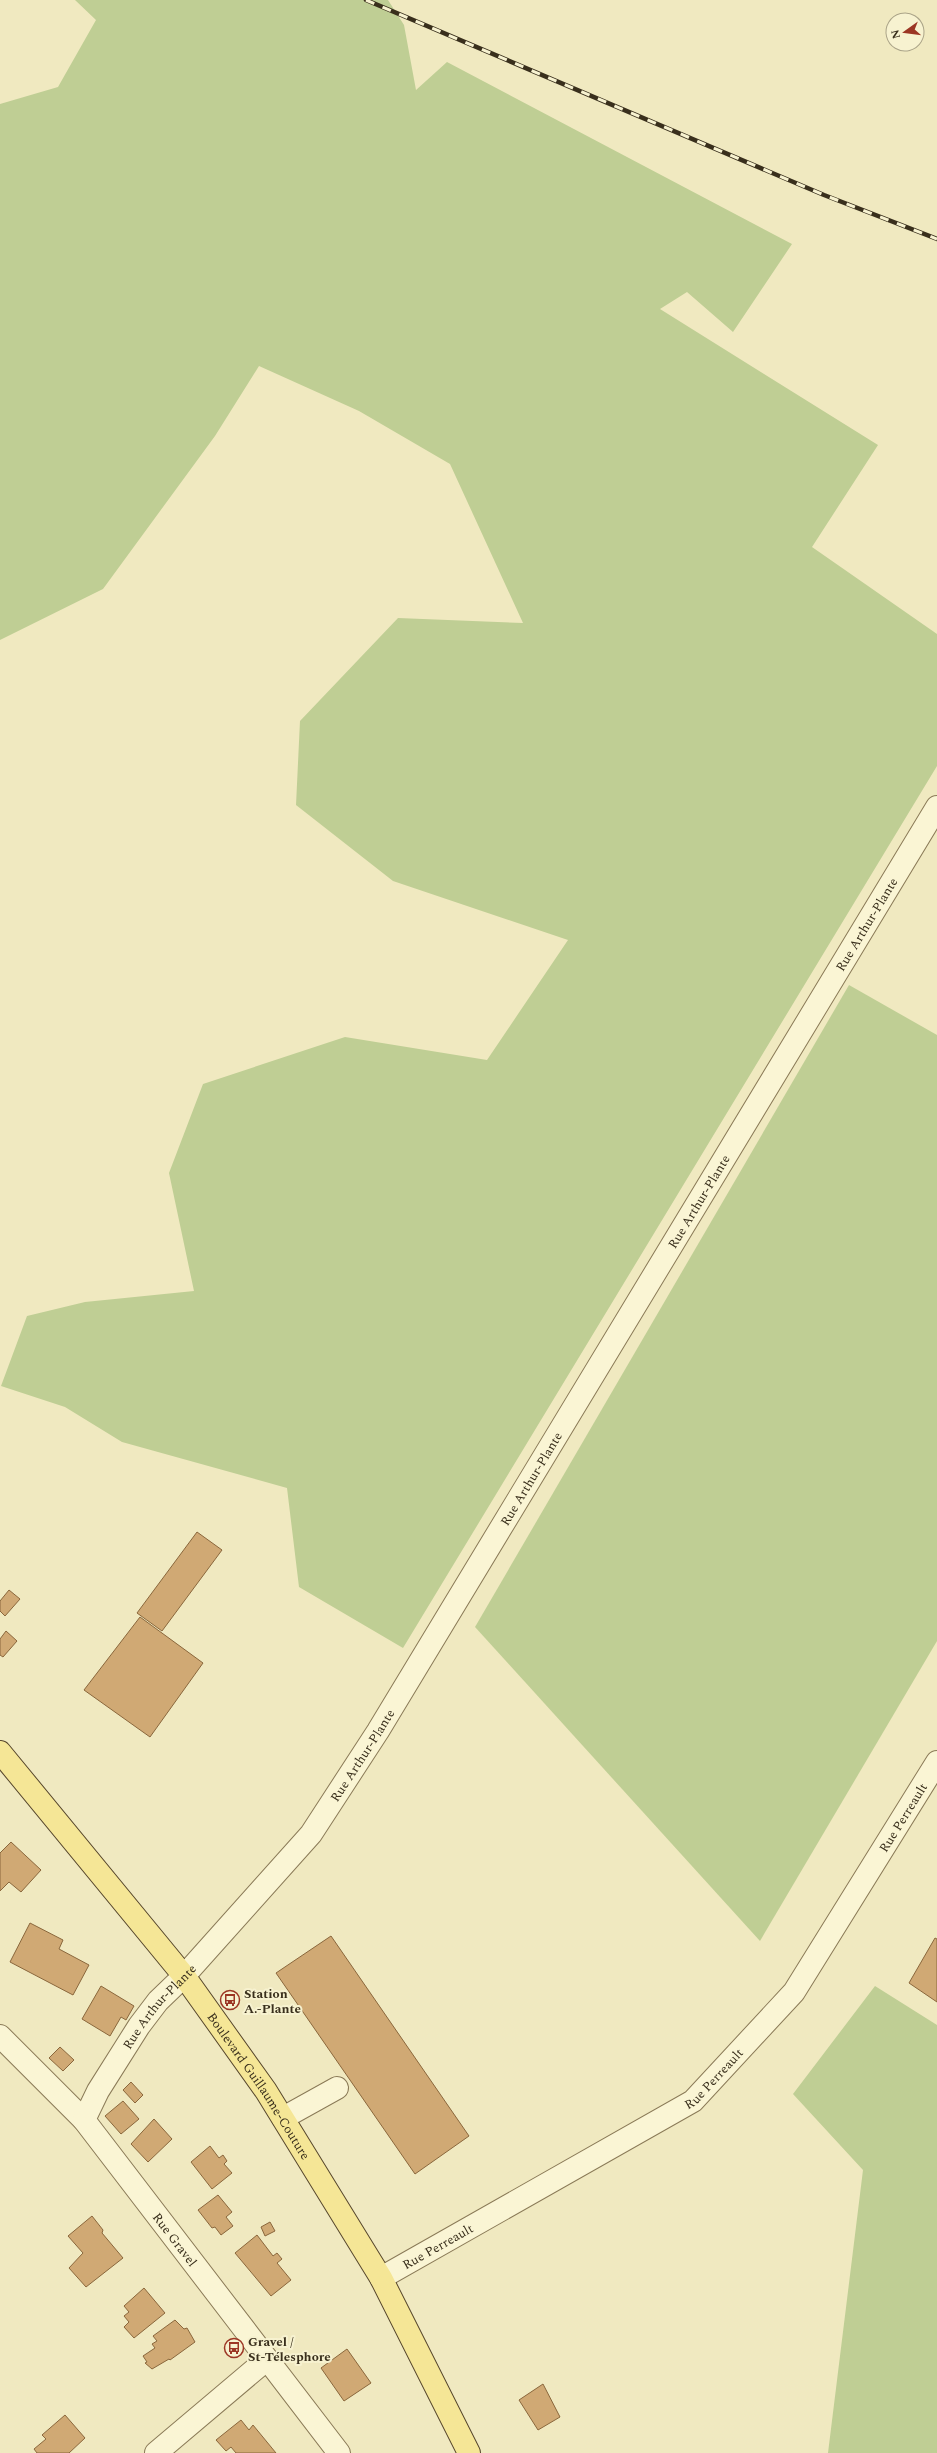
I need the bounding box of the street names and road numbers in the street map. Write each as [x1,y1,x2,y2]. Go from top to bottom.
street label: Rue Arthur-Plante [831,874,903,975]
street label: Rue Arthur-Plante [663,1151,735,1253]
street label: Rue Arthur-Plante [495,1428,568,1530]
street label: Rue Arthur-Plante [326,1705,400,1806]
street label: Rue Perreault [874,1779,933,1856]
street label: Rue Arthur-Plante [118,1960,201,2053]
street label: Boulevard Guillaume-Couture [202,2008,315,2164]
street label: Rue Perreault [681,2044,749,2115]
street label: Rue Gravel [147,2209,202,2271]
street label: Rue Perreault [399,2219,477,2275]

